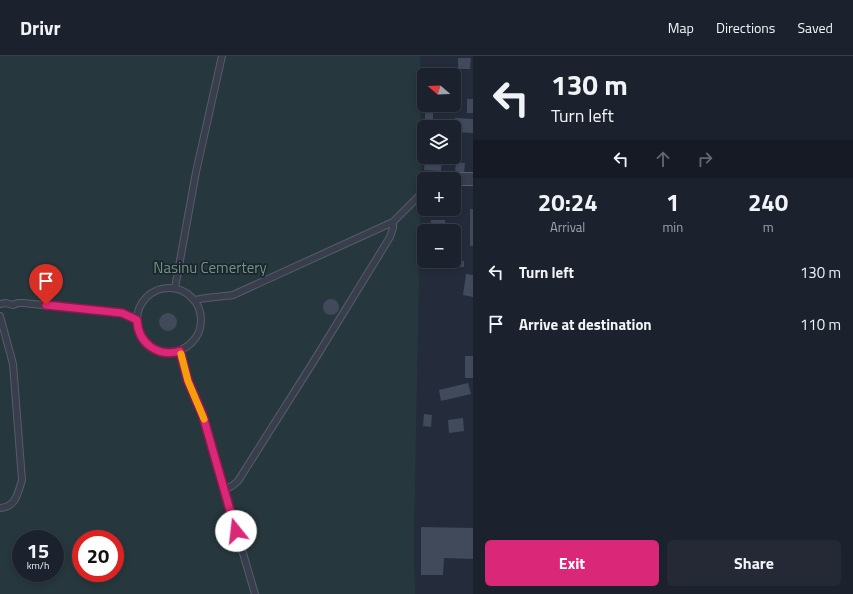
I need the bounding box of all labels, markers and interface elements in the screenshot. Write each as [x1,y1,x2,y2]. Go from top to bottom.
text: Drivr [20,13,61,42]
text: Map [668,17,694,38]
text: Directions [716,17,775,38]
text: Saved [797,17,833,38]
text: 130 m [551,63,628,106]
north arrow [417,68,461,112]
map controls [417,68,461,268]
icon: left [485,72,537,124]
text: Turn left [551,102,614,129]
button: layers [417,120,461,164]
icon: left [610,148,632,170]
icon: ahead [652,148,674,170]
icon: right [694,148,716,170]
button: + [417,172,461,216]
text: 20:24 [538,184,598,220]
text: 1 [666,184,680,220]
text: 240 [748,184,788,220]
text: Arrival [550,217,585,237]
text: min [662,217,683,237]
text: m [763,217,774,237]
button: − [417,224,461,268]
park label: Nasinu Cemertery [153,256,267,279]
icon: left [485,261,507,283]
text: Turn left [519,261,574,284]
text: 130 m [800,261,841,284]
pin [29,264,63,305]
icon: arrive [35,270,57,292]
icon: arrive [485,313,507,335]
text: Arrive at destination [519,313,652,336]
text: 110 m [800,313,841,336]
position arrow [215,510,257,552]
speed limit sign: 20 [72,530,124,582]
text: 15 [27,535,49,566]
button: Exit [485,540,659,586]
button: Share [667,540,841,586]
text: km/h [27,558,49,573]

